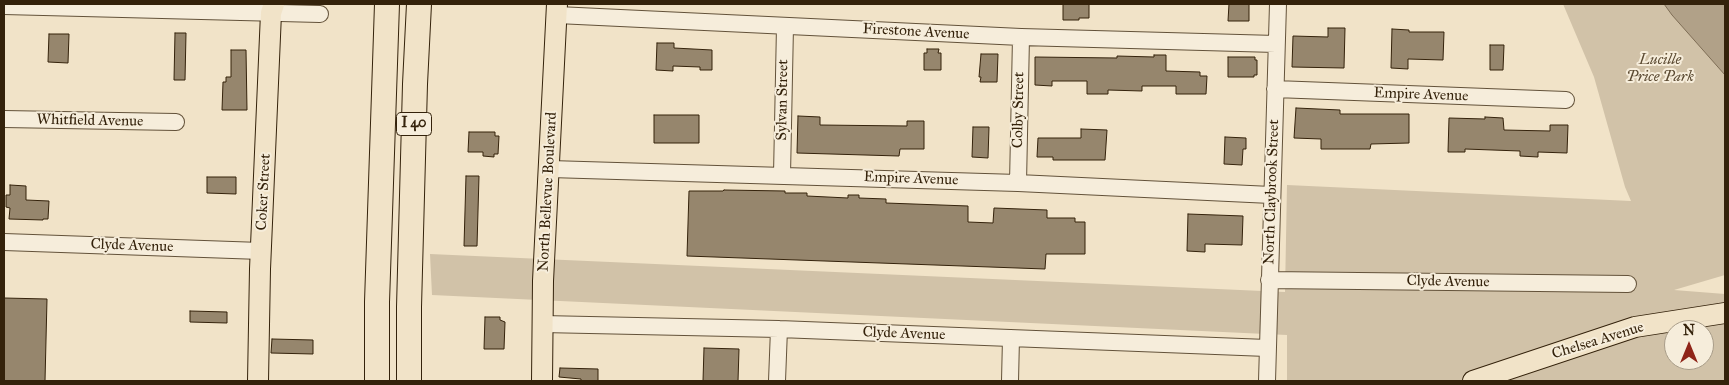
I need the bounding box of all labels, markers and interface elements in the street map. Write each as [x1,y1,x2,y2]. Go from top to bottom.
street label: Firestone Avenue [862,20,970,44]
park label: Lucille Price Park [1626,51,1694,86]
street label: Sylvan Street [773,59,793,141]
street label: Colby Street [1009,72,1029,148]
street label: Empire Avenue [1373,84,1469,106]
street label: Whitfield Avenue [36,111,144,131]
road number: I 40 [396,112,432,136]
street label: North Bellevue Boulevard [535,112,561,272]
street label: North Claybrook Street [1260,119,1284,265]
street label: Coker Street [253,153,275,231]
street label: Empire Avenue [863,168,959,190]
street label: Clyde Avenue [90,236,174,256]
street label: Clyde Avenue [1406,272,1490,292]
street label: Chelsea Avenue [1550,318,1646,364]
north arrow [1664,320,1714,370]
text: N [1683,322,1695,339]
street label: Clyde Avenue [862,324,946,344]

